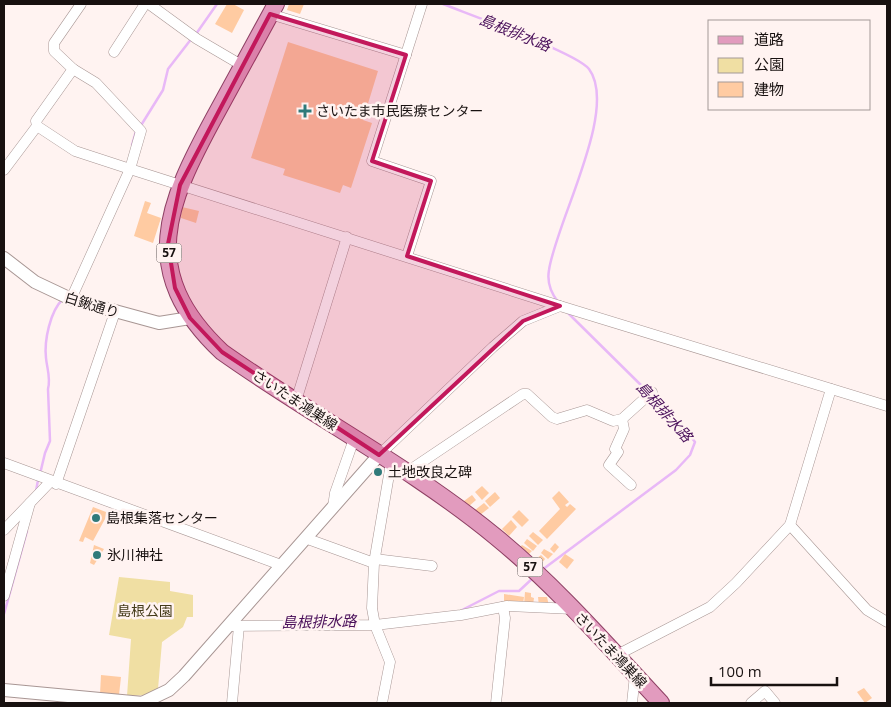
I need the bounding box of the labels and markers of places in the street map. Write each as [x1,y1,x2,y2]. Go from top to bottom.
place label: さいたま市民医療センター [316,101,484,120]
marker: さいたま市民医療センター [298,104,312,118]
place label: 土地改良之碑 [388,462,472,481]
marker: 土地改良之碑 [372,466,384,478]
place label: 島根集落センター [106,508,218,527]
marker: 島根集落センター [90,512,102,524]
place label: 氷川神社 [107,545,163,564]
marker: 氷川神社 [91,549,103,561]

